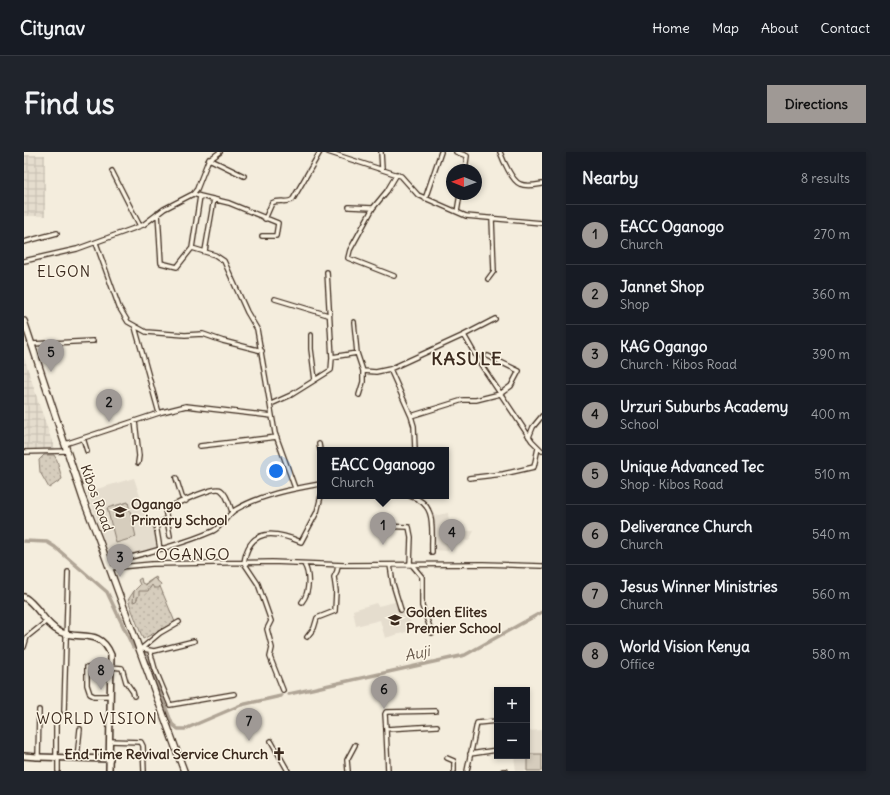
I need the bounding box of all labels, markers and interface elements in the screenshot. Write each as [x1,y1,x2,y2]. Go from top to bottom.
text: Citynav [20,16,85,40]
text: Home [652,19,690,37]
text: Map [712,19,739,37]
text: About [761,19,799,37]
text: Contact [821,19,870,37]
button: Directions [767,85,866,123]
text: Find us [24,86,115,122]
north arrow [446,164,482,200]
text: Nearby [582,167,638,189]
text: 8 results [801,170,850,187]
text: EACC Oganogo [620,217,724,236]
text: 1 [592,226,598,243]
text: 270 m [813,226,850,243]
text: Church [620,236,663,253]
district label: ELGON [37,262,91,281]
text: Jannet Shop [620,277,704,296]
text: 2 [591,286,599,303]
text: 360 m [812,286,850,303]
text: Shop [620,296,649,313]
text: KAG Ogango [620,337,707,356]
pin: 5 [38,339,64,372]
text: 3 [591,346,599,363]
text: 390 m [812,346,850,363]
district label: KASULE [431,347,503,370]
text: Church · Kibos Road [620,356,737,373]
pin: 2 [96,389,122,422]
text: Urzuri Suburbs Academy [620,397,788,416]
text: 4 [591,406,599,423]
text: 400 m [811,406,850,423]
text: School [620,416,659,433]
popup [317,447,449,499]
text: EACC Oganogo [331,455,435,474]
text: Unique Advanced Tec [620,457,764,476]
your location [266,461,286,481]
street label: Kibos Road [77,462,117,534]
text: 5 [591,466,599,483]
text: 510 m [814,466,850,483]
text: Church [331,474,374,491]
text: Shop · Kibos Road [620,476,723,493]
place label: Ogango Primary School [131,495,227,529]
school or university icon: Ogango Primary School [112,504,128,520]
pin: 1 [370,512,396,545]
text: Deliverance Church [620,517,753,536]
pin: 4 [439,519,465,552]
text: 6 [591,526,599,543]
text: 540 m [812,526,850,543]
text: Church [620,536,663,553]
pin: 3 [107,544,133,577]
district label: OGANGO [155,544,231,564]
text: Jesus Winner Ministries [620,577,778,596]
text: 7 [592,586,598,603]
text: 560 m [812,586,850,603]
text: Church [620,596,663,613]
place label: Golden Elites Premier School [406,603,501,637]
school or university icon: Golden Elites Premier School [387,612,403,628]
text: World Vision Kenya [620,637,750,656]
water label: Auji [403,641,433,665]
text: 8 [591,646,599,663]
text: 580 m [812,646,850,663]
text: Office [620,656,655,673]
pin: 8 [88,657,114,690]
pin: 6 [371,676,397,709]
map controls [494,687,530,759]
button: + [494,687,530,723]
pin: 7 [236,708,262,741]
district label: WORLD VISION [36,709,158,728]
button: − [494,723,530,759]
place label: End Time Revival Service Church [64,745,268,763]
church icon: End Time Revival Service Church [271,746,287,762]

